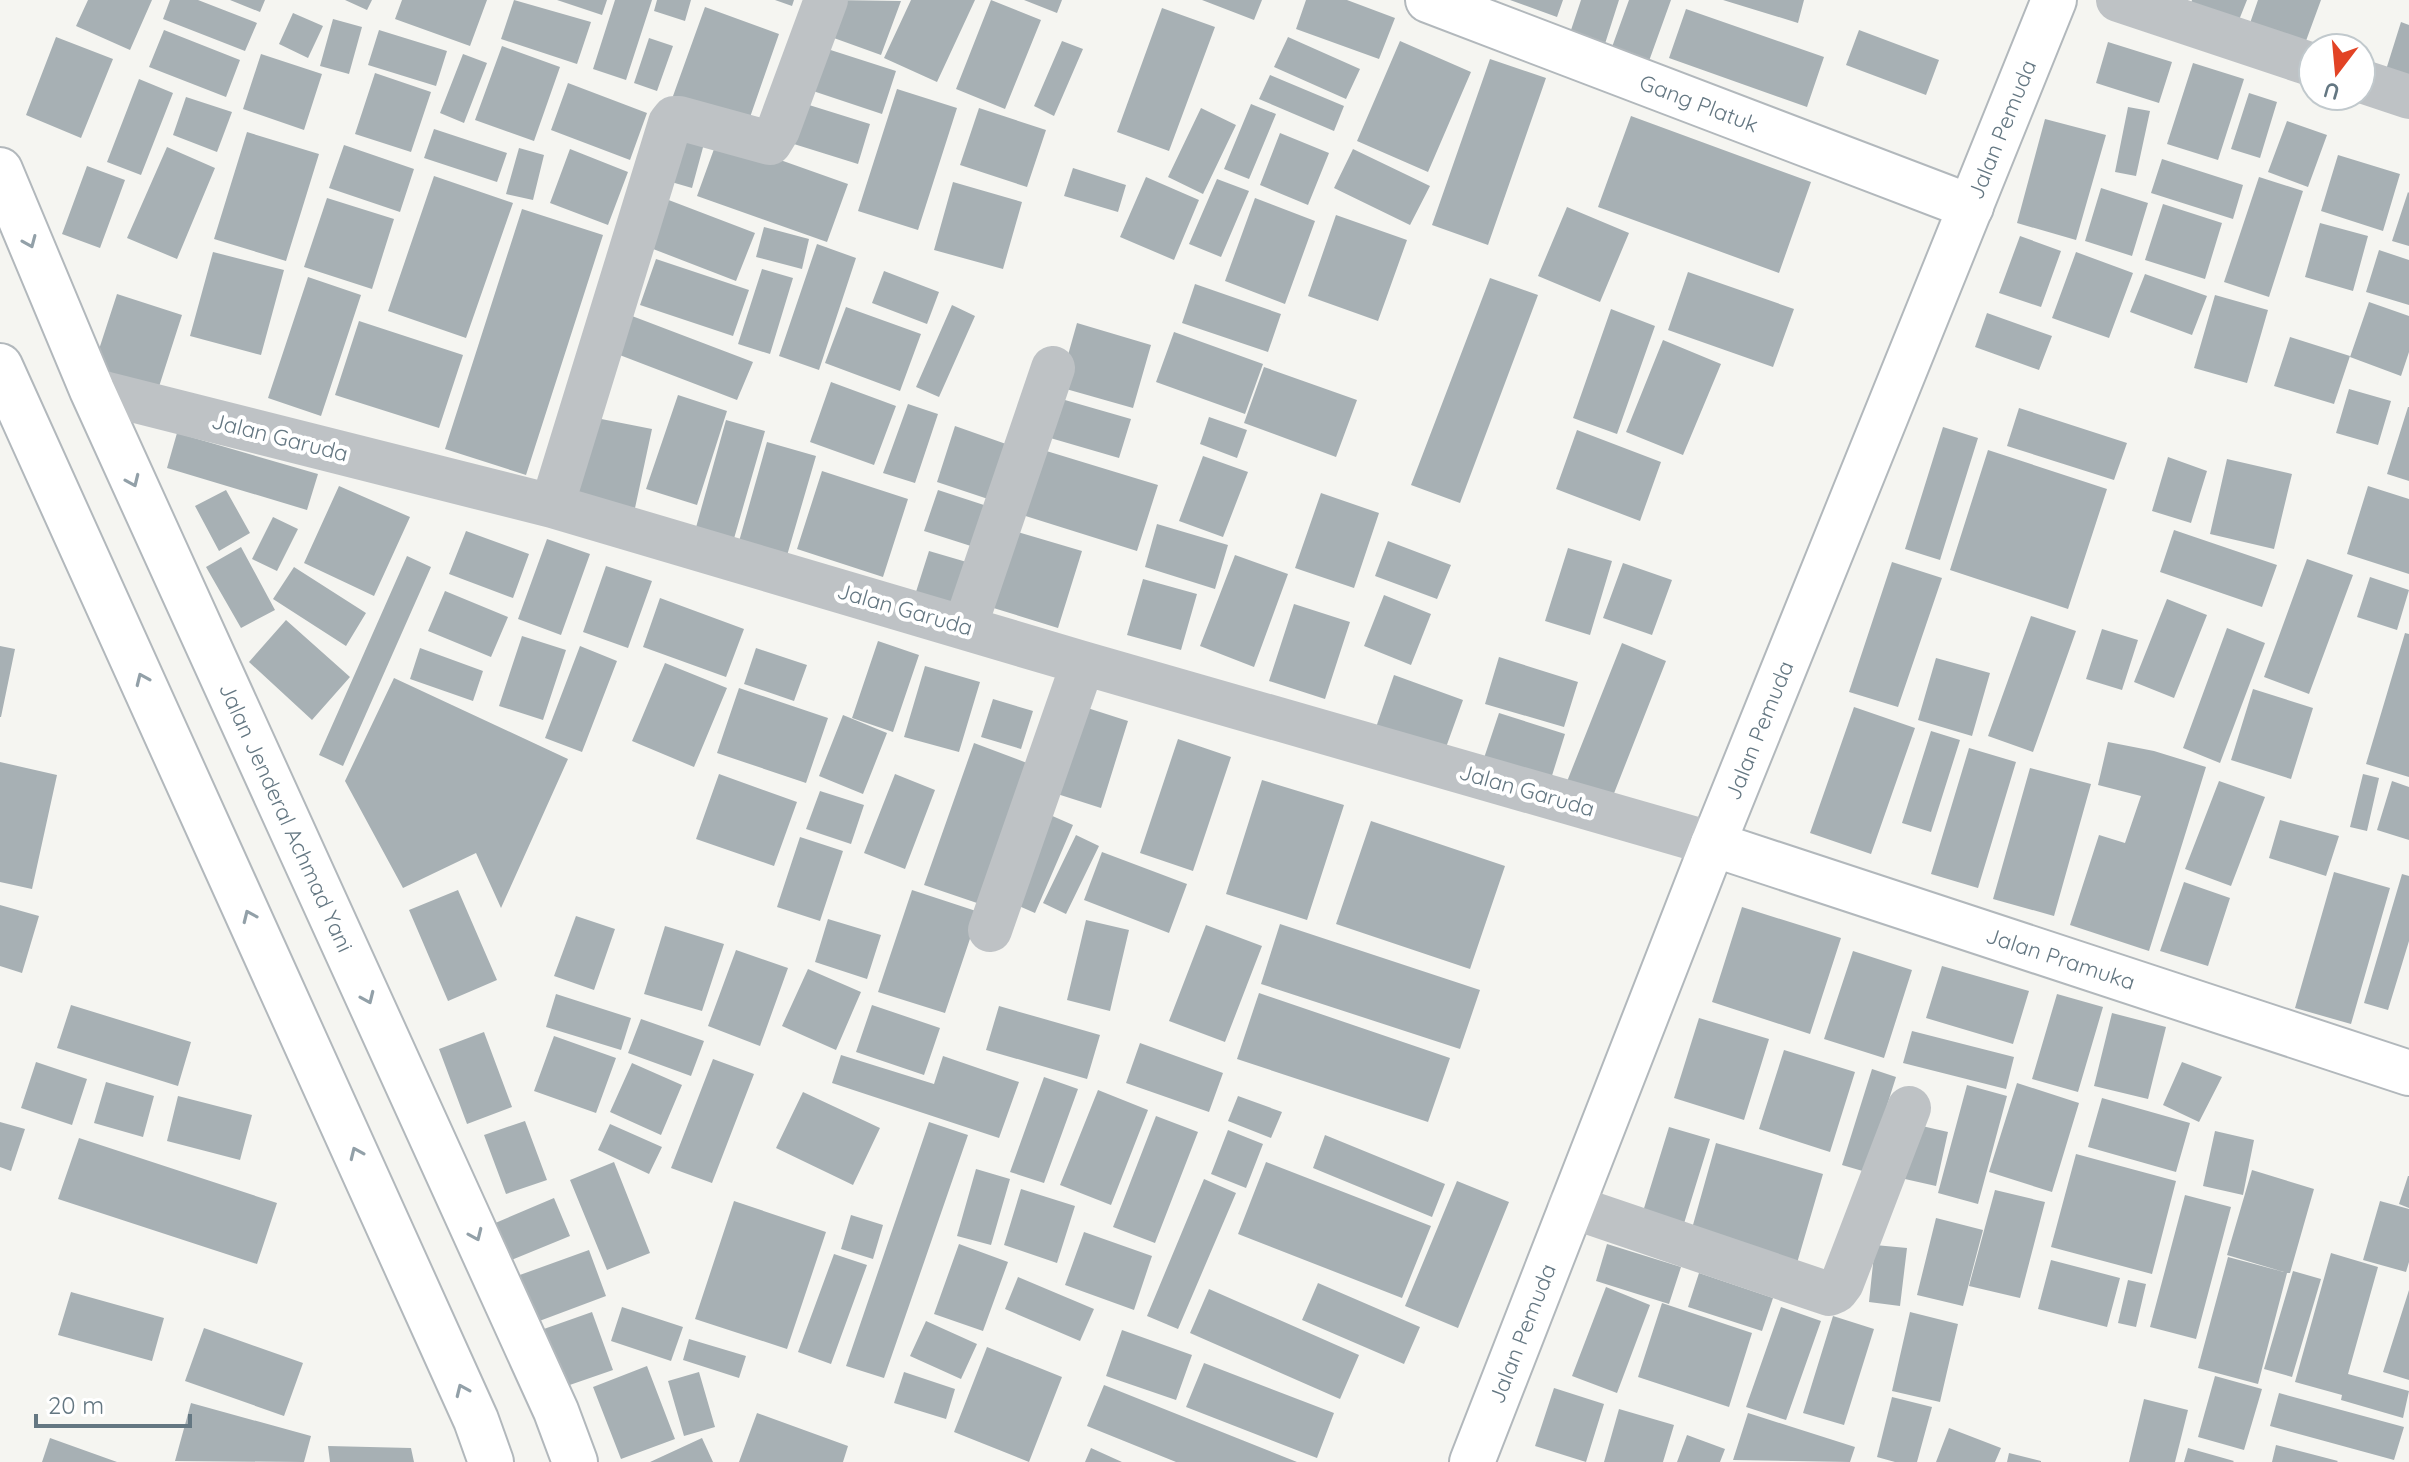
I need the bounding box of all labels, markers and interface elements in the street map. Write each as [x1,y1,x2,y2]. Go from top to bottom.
north arrow [2297,32,2377,112]
street label: Jalan Pemuda [1961,56,2042,203]
street label: Gang Platuk [1636,68,1762,139]
text: U [2320,76,2343,107]
one-way arrow [20,234,37,248]
street label: Jalan Garuda [209,407,351,467]
one-way arrow [123,473,139,487]
street label: Jalan Garuda [834,576,976,642]
street label: Jalan Pemuda [1718,657,1800,804]
one-way arrow [135,672,151,687]
street label: Jalan Jenderal Achmad Yani [213,678,360,956]
street label: Jalan Garuda [1456,757,1598,823]
one-way arrow [242,909,258,924]
street label: Jalan Pramuka [1982,921,2139,996]
one-way arrow [358,990,374,1004]
one-way arrow [349,1146,365,1161]
one-way arrow [466,1227,482,1241]
street label: Jalan Pemuda [1482,1260,1562,1407]
scale bar [36,1378,190,1428]
one-way arrow [456,1383,472,1398]
text: 20 m [48,1390,104,1420]

